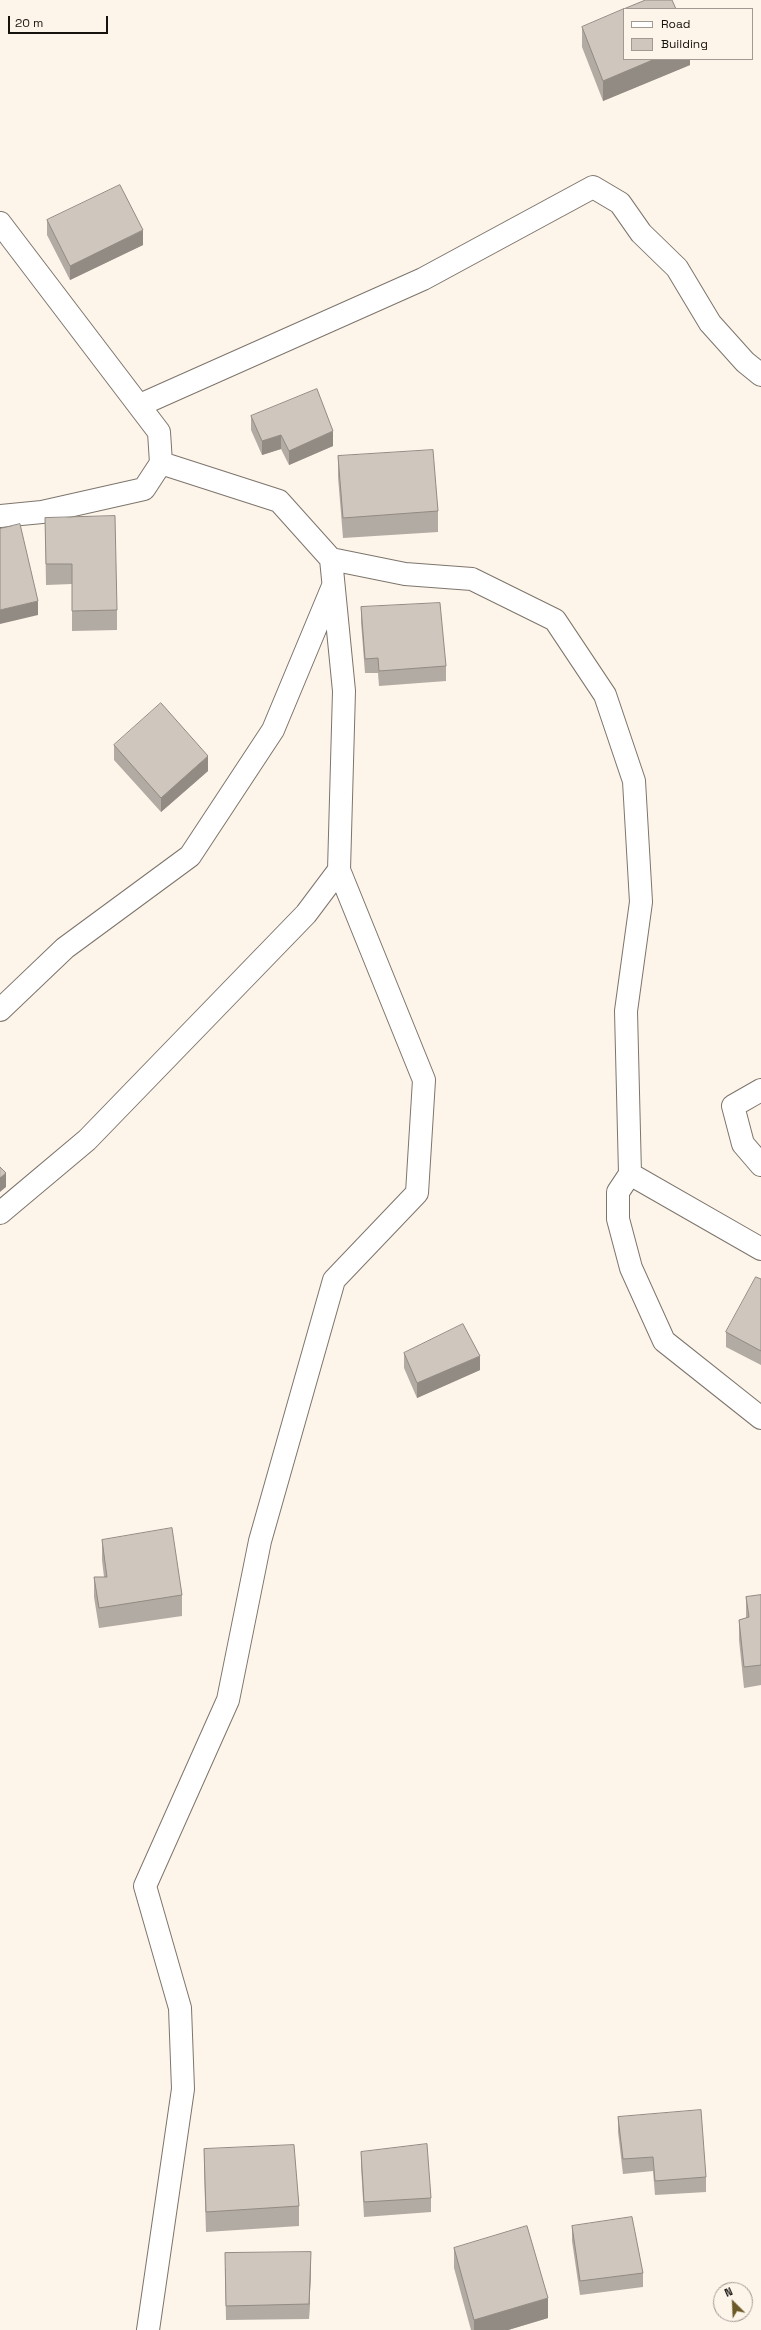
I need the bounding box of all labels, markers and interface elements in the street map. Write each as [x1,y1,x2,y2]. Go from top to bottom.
scale bar [10,8,110,34]
legend [623,8,753,60]
text: 20 m [15,15,43,31]
text: Road [661,16,690,32]
text: Building [661,36,708,52]
north arrow [713,2282,753,2322]
text: N [722,2284,735,2300]

